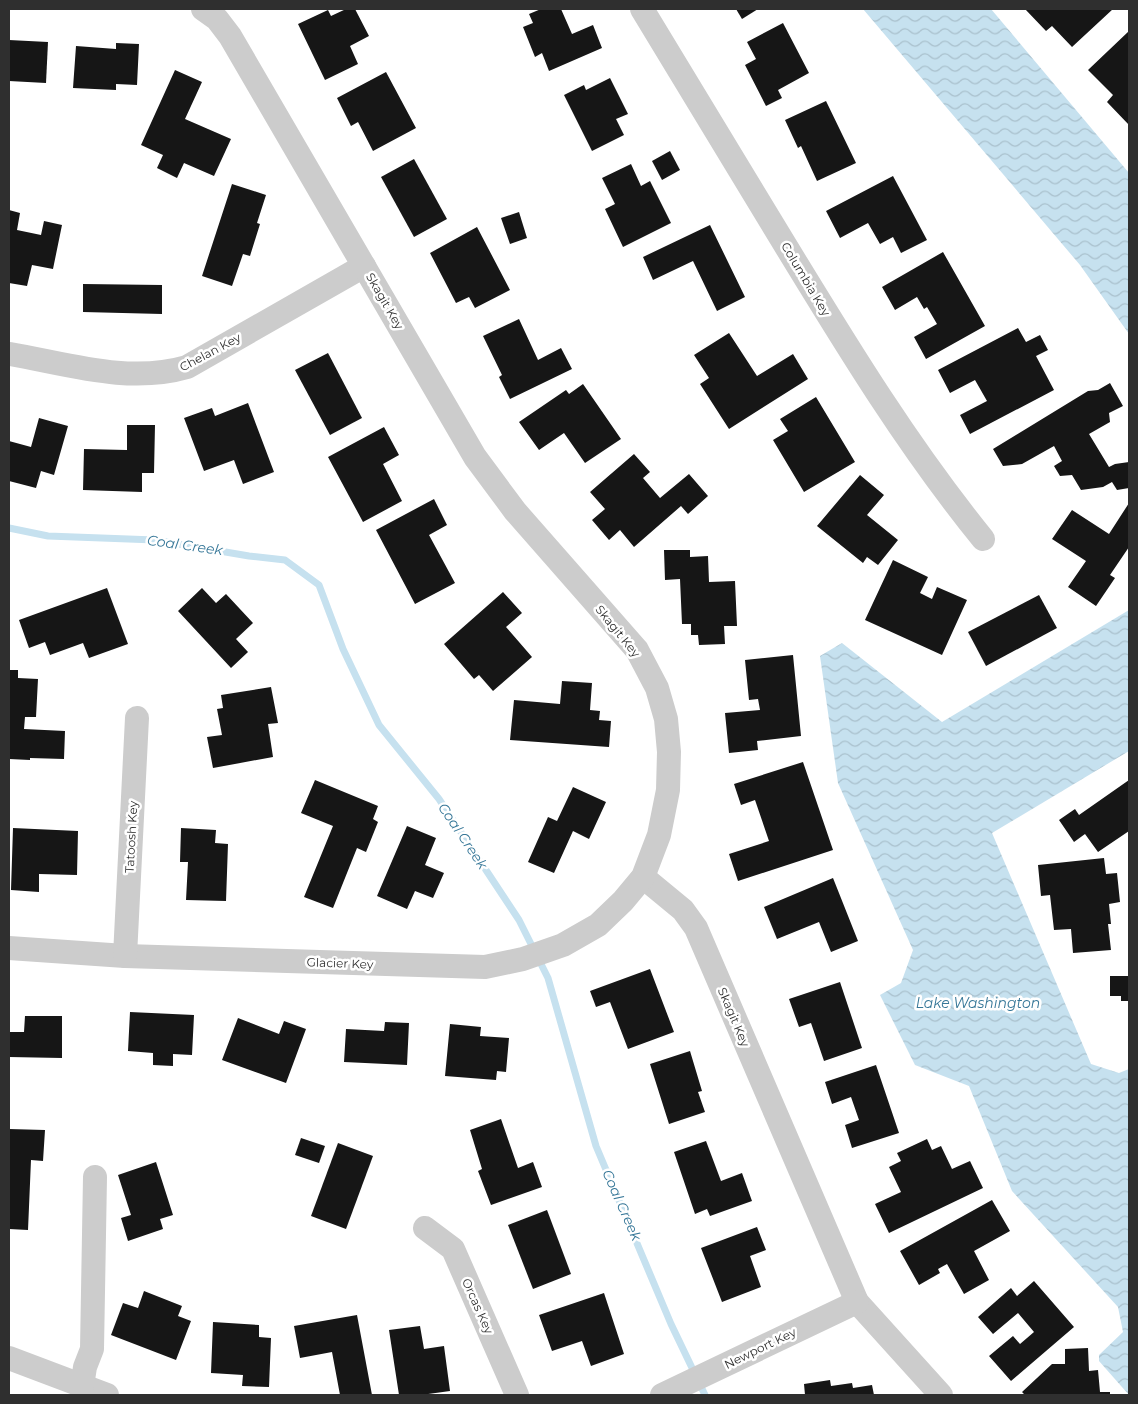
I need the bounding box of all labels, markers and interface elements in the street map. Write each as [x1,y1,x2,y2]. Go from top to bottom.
street label: Columbia Key [778,239,834,319]
street label: Skagit Key [363,270,407,332]
street label: Chelan Key [177,329,244,374]
water label: Coal Creek [146,531,225,559]
street label: Skagit Key [592,602,644,661]
water label: Coal Creek [434,799,492,873]
street label: Tatoosh Key [122,800,140,874]
street label: Glacier Key [306,954,374,972]
street label: Skagit Key [715,985,753,1049]
water label: Lake Washington [916,994,1040,1012]
water label: Coal Creek [598,1167,646,1244]
street label: Orcas Key [459,1276,497,1337]
street label: Newport Key [722,1324,799,1372]

